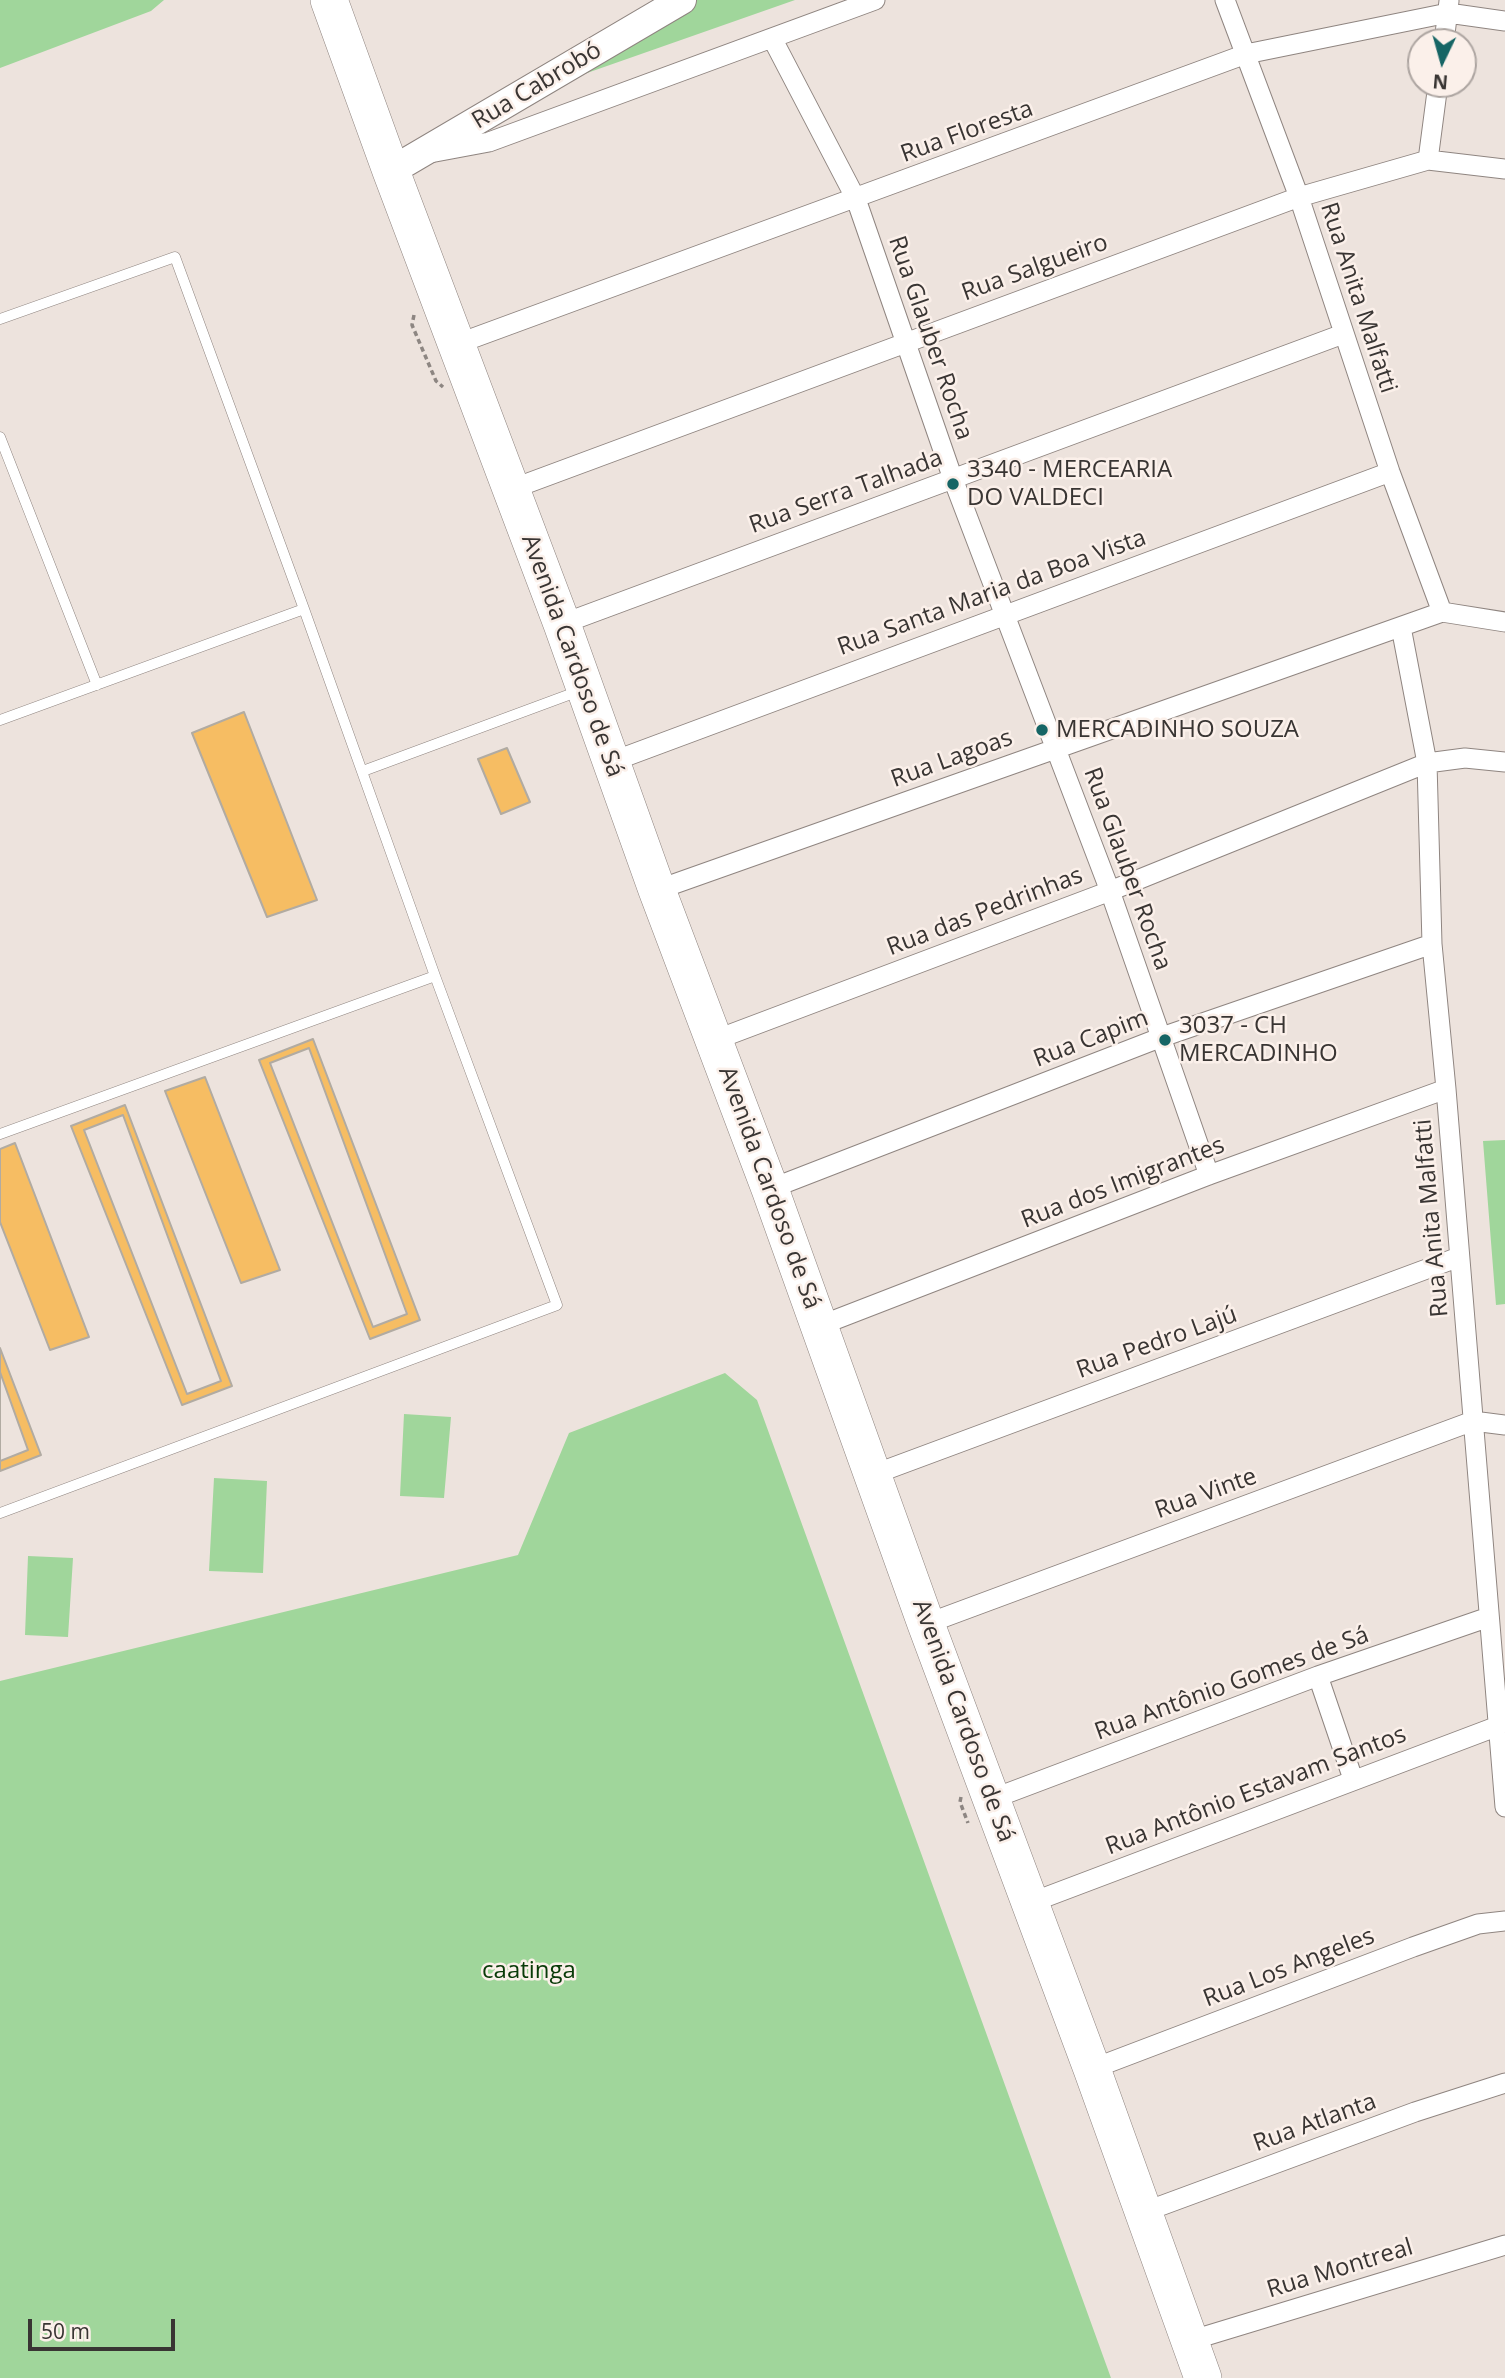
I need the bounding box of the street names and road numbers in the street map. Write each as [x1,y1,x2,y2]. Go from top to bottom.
street label: Rua Cabrobó [467,36,607,136]
street label: Rua Floresta [897,95,1037,169]
street label: Rua Anita Malfatti [1314,199,1402,397]
street label: Rua Salgueiro [958,228,1112,308]
street label: Rua Glauber Rocha [882,232,978,444]
street label: Rua Serra Talhada [745,444,947,540]
street label: Rua Santa Maria da Boa Vista [834,524,1150,662]
street label: Avenida Cardoso de Sá [515,531,629,781]
street label: Rua Lagoas [887,724,1017,794]
street label: Rua Glauber Rocha [1077,764,1177,974]
street label: Rua das Pedrinhas [883,861,1087,963]
street label: Rua Capim [1030,1004,1152,1074]
street label: Avenida Cardoso de Sá [712,1063,826,1313]
street label: Rua Anita Malfatti [1409,1118,1455,1318]
street label: Rua dos Imigrantes [1017,1131,1229,1235]
street label: Rua Pedro Lajú [1073,1301,1241,1385]
street label: Rua Vinte [1151,1462,1261,1526]
street label: Avenida Cardoso de Sá [906,1596,1020,1846]
street label: Rua Antônio Gomes de Sá [1091,1621,1373,1747]
street label: Rua Antônio Estavam Santos [1102,1720,1410,1862]
street label: Rua Los Angeles [1199,1922,1379,2014]
street label: Rua Atlanta [1250,2087,1380,2159]
street label: Rua Montreal [1264,2233,1416,2305]

